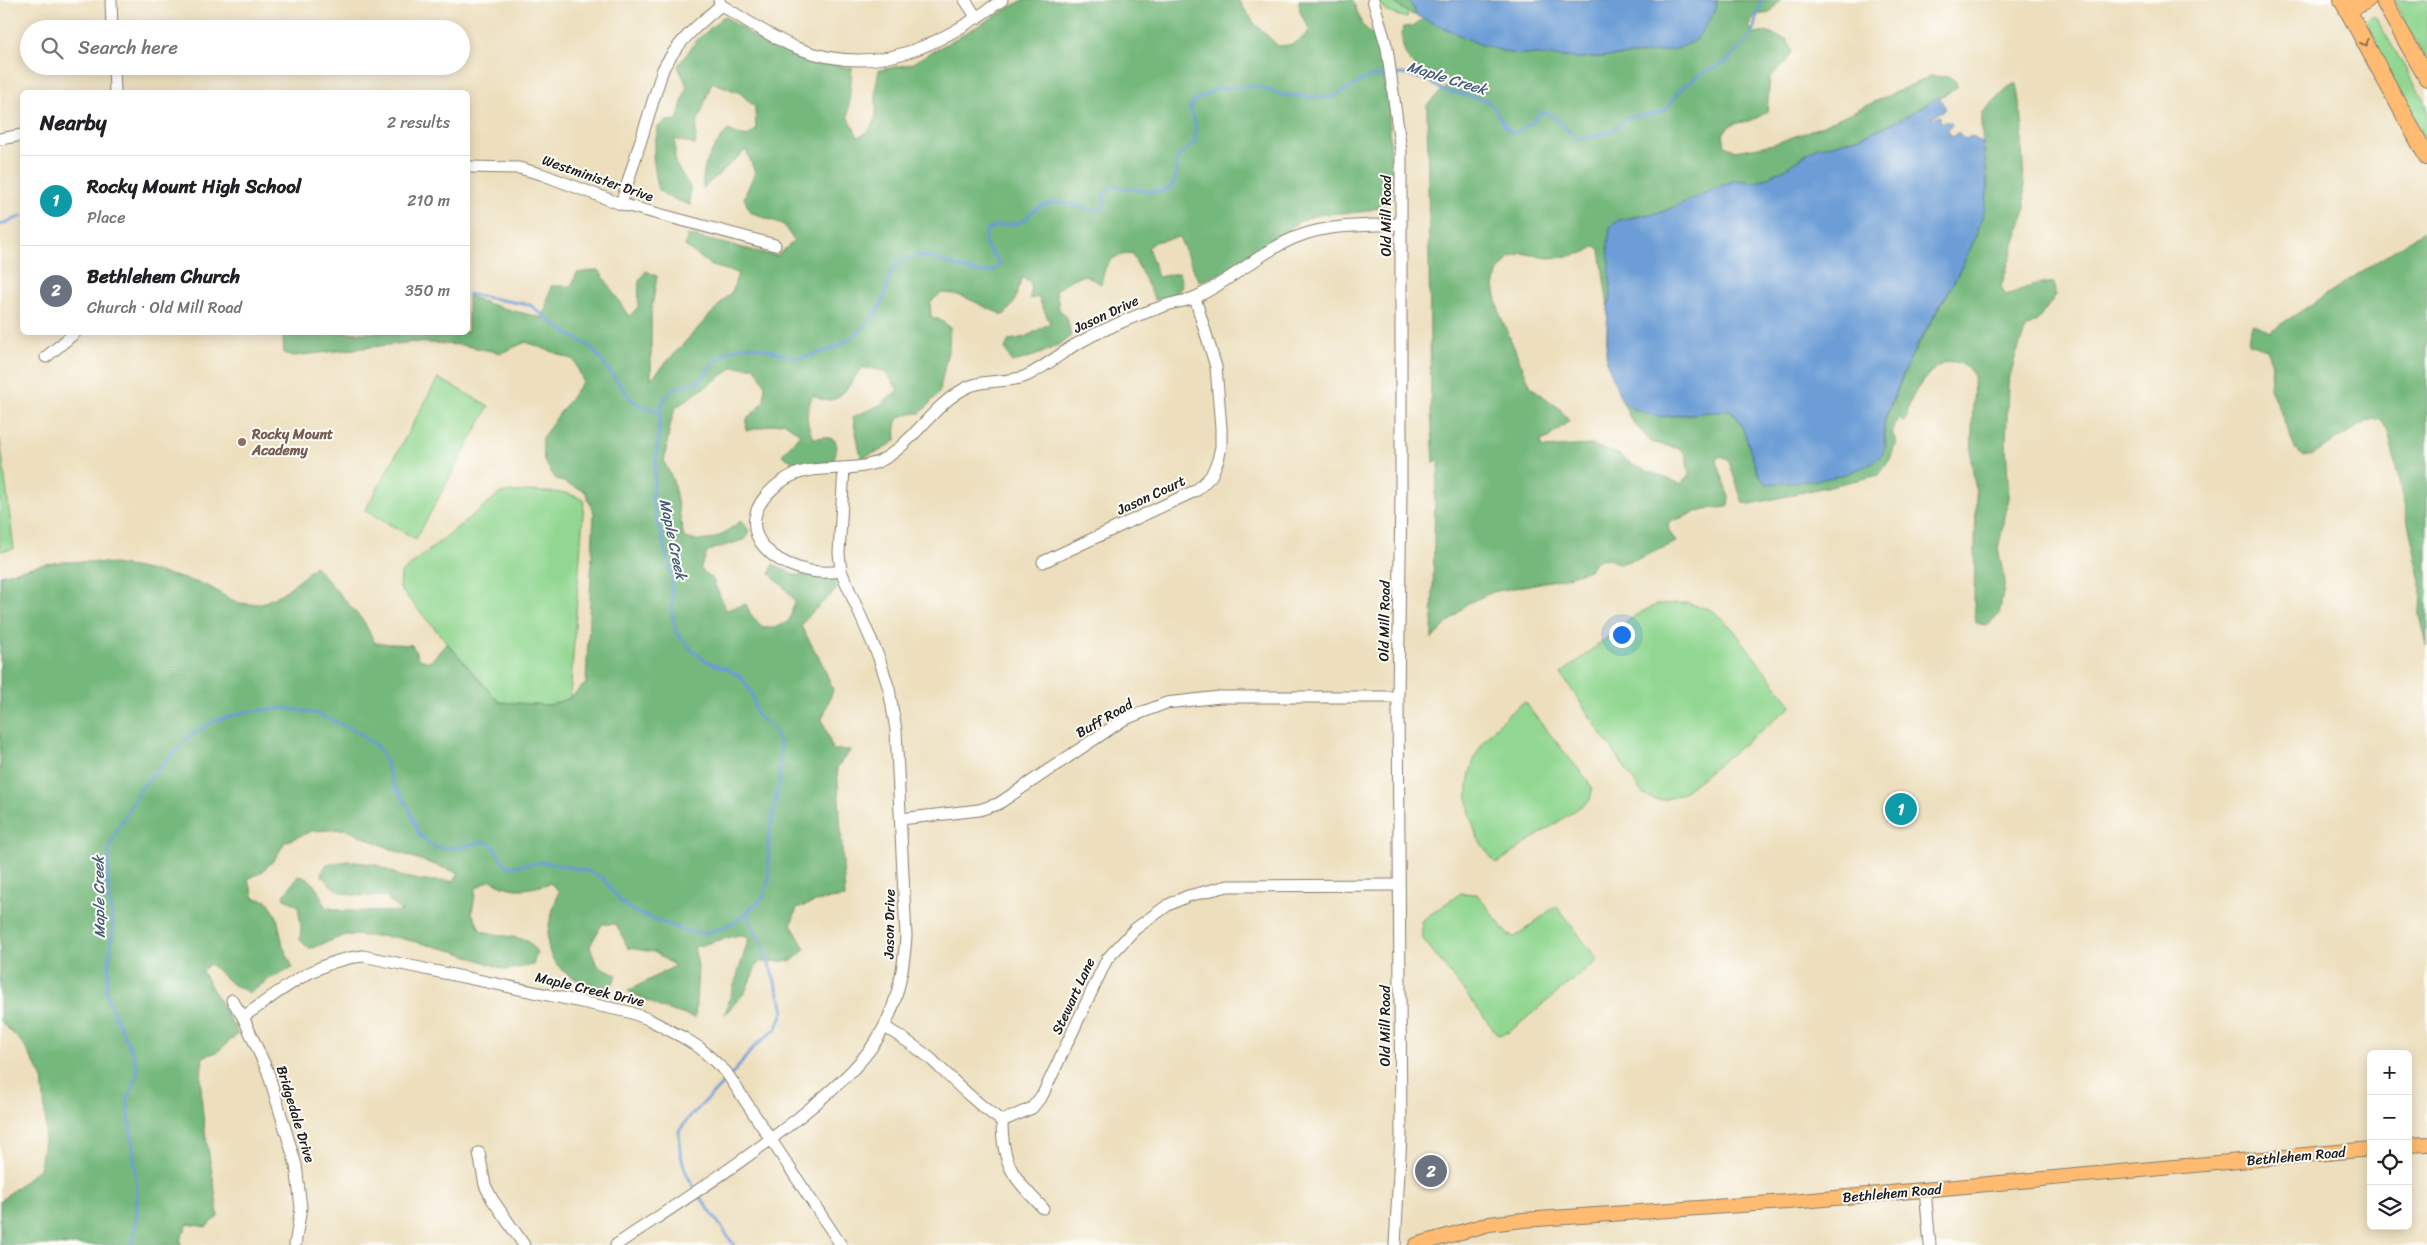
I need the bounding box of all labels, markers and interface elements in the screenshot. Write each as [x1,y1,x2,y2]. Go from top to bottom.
search box [20,20,470,75]
text: Search here [78,31,178,64]
icon: search [38,34,66,62]
one-way arrow [2359,38,2369,47]
water label: Maple Creek [1404,54,1492,103]
text: Nearby [40,104,106,142]
text: 2 results [387,108,450,137]
street label: Westminister Drive [539,148,657,209]
text: Rocky Mount High School [87,170,301,203]
street label: Old Mill Road [1374,174,1399,257]
text: 1 [53,186,59,215]
text: 210 m [407,186,450,215]
text: Place [87,203,126,232]
text: Bethlehem Church [87,260,240,293]
text: 2 [51,276,61,305]
text: 350 m [405,276,450,305]
street label: Jason Drive [1068,288,1143,341]
text: Church · Old Mill Road [87,293,242,322]
place label: Rocky Mount Academy [251,422,334,463]
marker: Rocky Mount Academy [236,436,248,448]
street label: Jason Court [1112,469,1190,523]
water label: Maple Creek [652,496,695,584]
street label: Old Mill Road [1371,579,1398,662]
your location [1609,622,1635,648]
street label: Buff Road [1071,691,1139,745]
pin: 1 [1885,790,1917,828]
water label: Maple Creek [85,854,113,938]
street label: Jason Drive [876,889,903,960]
street label: Stewart Lane [1045,954,1102,1039]
street label: Maple Creek Drive [533,965,647,1014]
street label: Old Mill Road [1373,984,1398,1067]
map controls [2367,1050,2412,1230]
button: + [2367,1050,2412,1095]
street label: Bridgedale Drive [269,1062,322,1166]
button: − [2367,1095,2412,1140]
street label: Bethlehem Road [2246,1140,2348,1173]
button: locate [2367,1140,2412,1185]
pin: 2 [1415,1152,1447,1190]
street label: Bethlehem Road [1842,1177,1944,1210]
button: layers [2367,1185,2412,1230]

